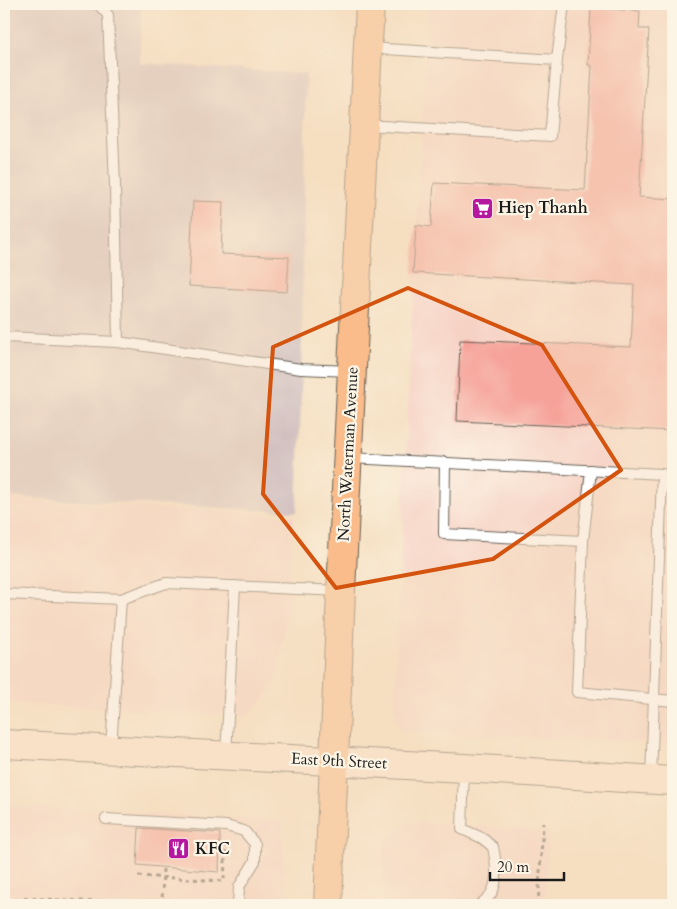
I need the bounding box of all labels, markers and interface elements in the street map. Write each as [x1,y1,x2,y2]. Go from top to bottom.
supermarket icon: Hiep Thanh [470,196,494,220]
place label: Hiep Thanh [498,197,588,219]
street label: North Waterman Avenue [332,366,364,542]
street label: East 9th Street [290,747,388,775]
restaurant icon: KFC [167,837,191,861]
place label: KFC [195,838,230,860]
scale bar [490,849,563,881]
text: 20 m [497,857,529,877]

